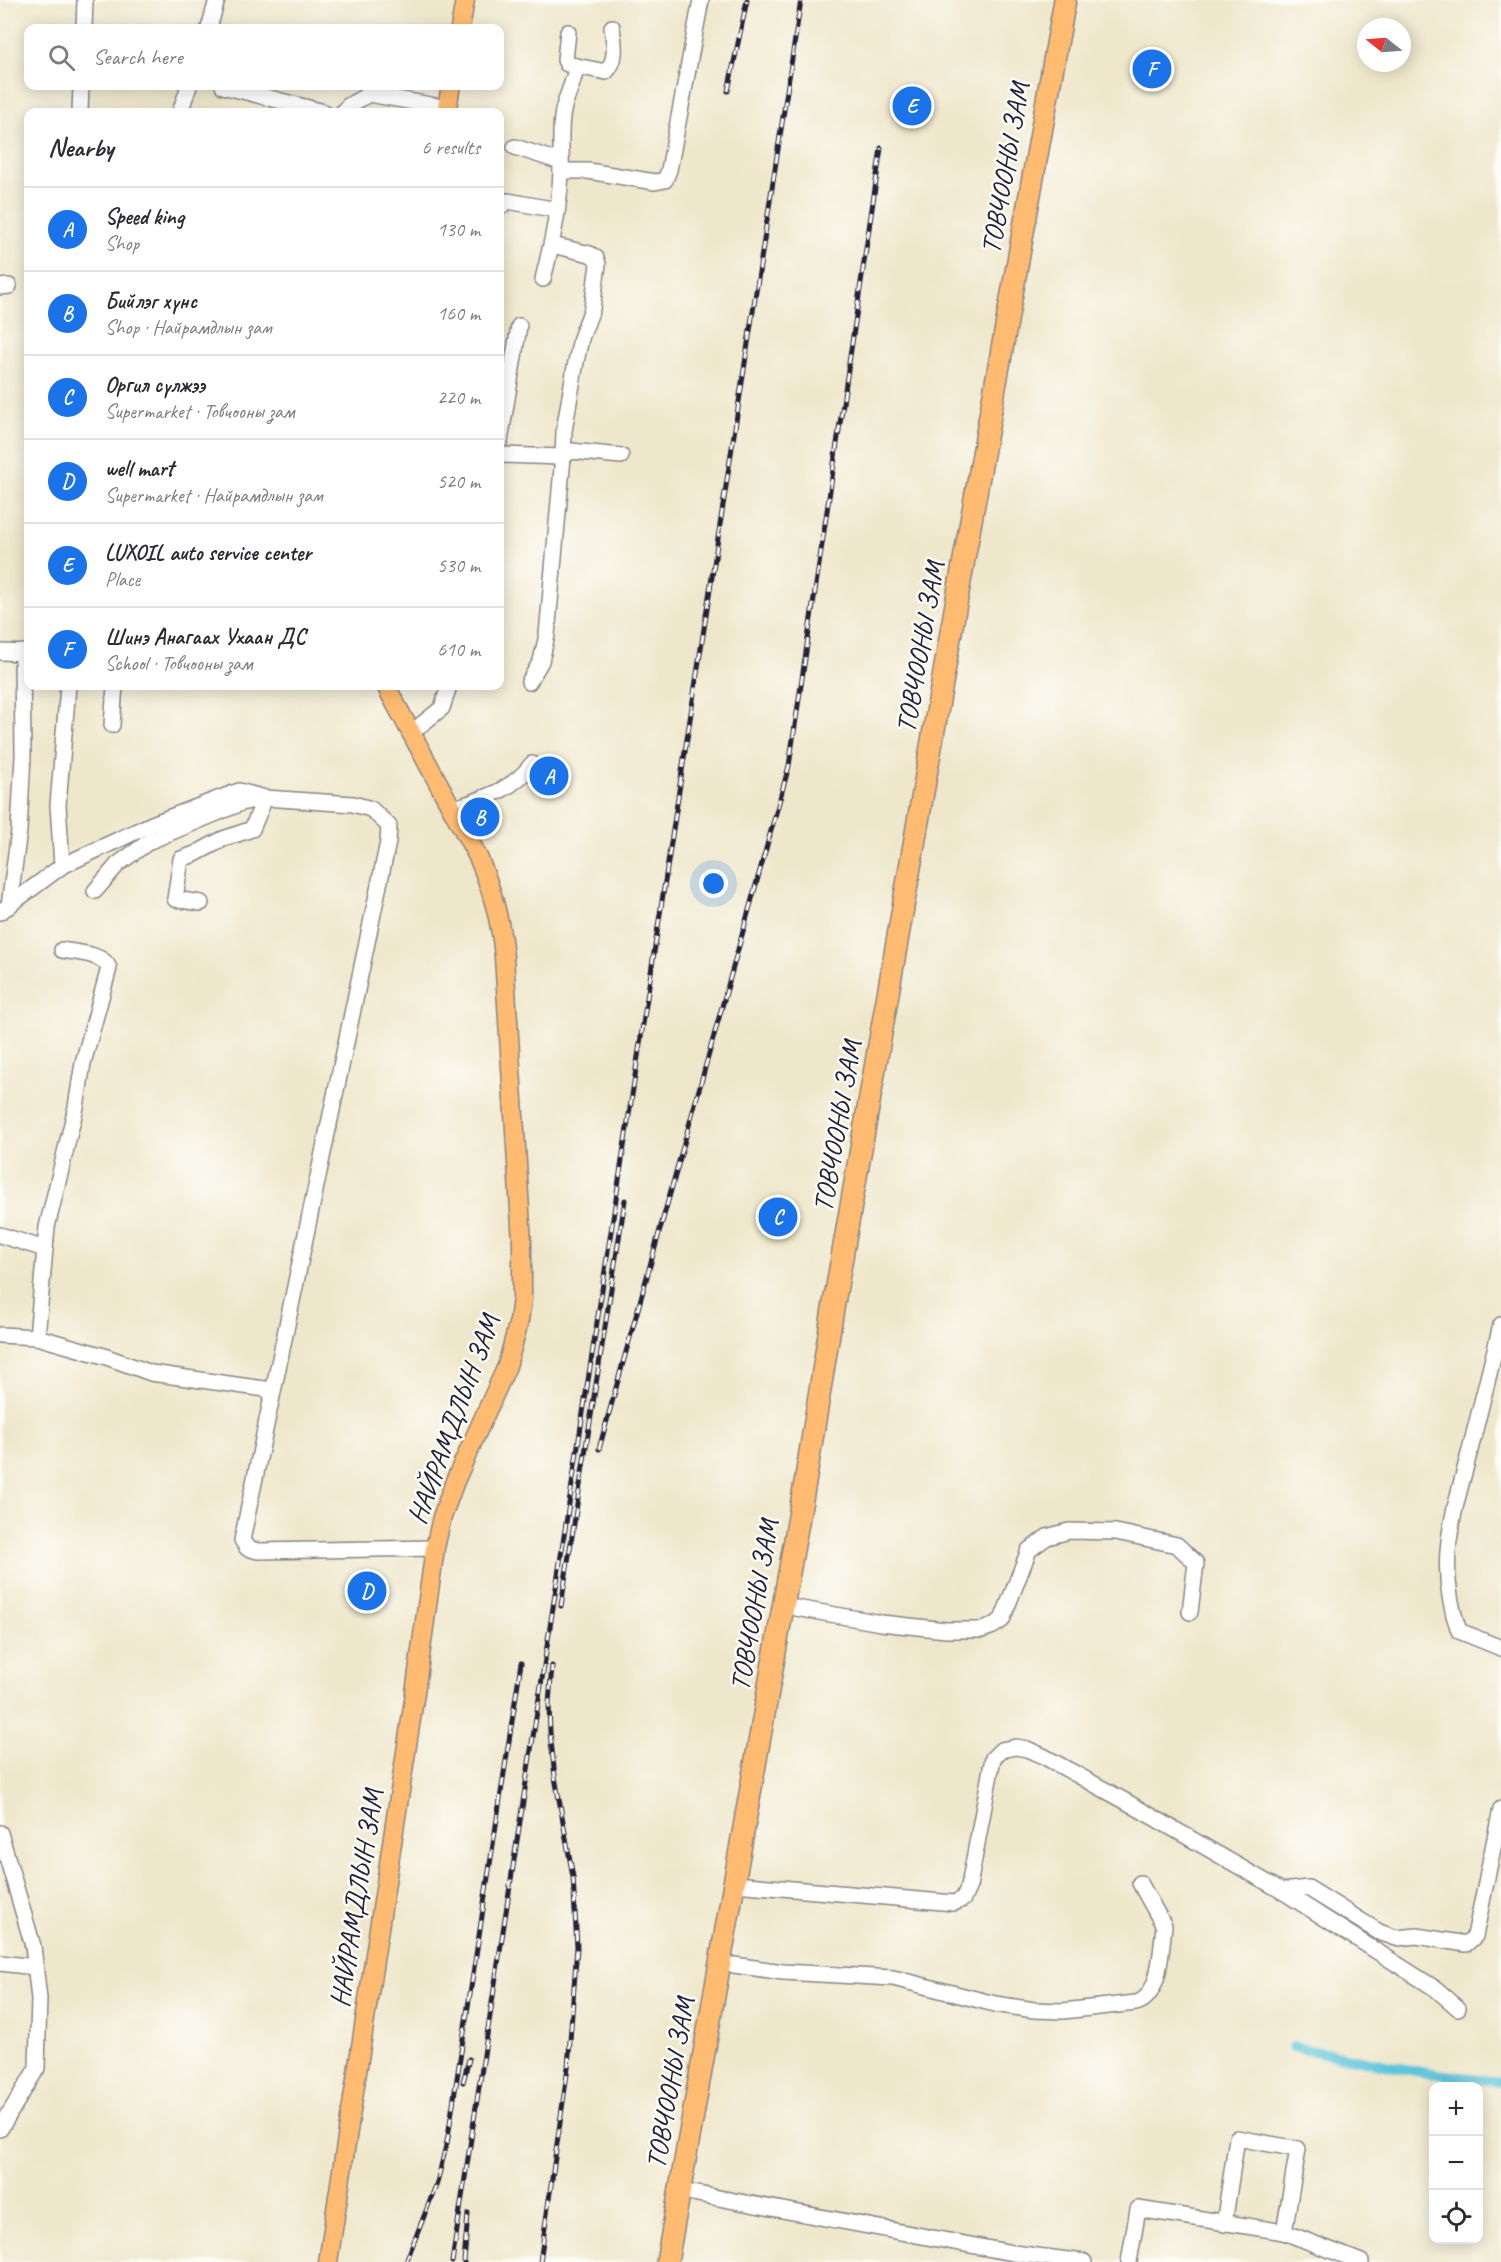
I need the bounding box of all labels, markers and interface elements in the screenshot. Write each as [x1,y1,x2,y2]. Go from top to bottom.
north arrow [1357,18,1411,72]
search box [24,24,504,90]
icon: search [45,41,78,74]
text: Search here [93,43,183,71]
pin: F [1132,46,1172,92]
street label: ТОВЧООНЫ ЗАМ [973,78,1038,256]
pin: E [892,84,932,128]
text: Nearby [48,131,113,164]
text: 6 results [421,135,480,160]
text: Speed king [105,203,184,231]
text: A [62,217,73,242]
text: 130 m [437,217,480,242]
text: Shop [105,231,139,256]
text: Бийлэг хүнс [105,287,197,315]
text: B [62,301,73,326]
text: 160 m [437,301,480,326]
text: Shop · Найрамдлын зам [105,315,271,340]
text: Оргил сүлжээ [105,371,205,399]
text: C [63,385,72,410]
text: 220 m [437,385,480,410]
text: Supermarket · Товчооны зам [105,399,294,424]
text: well mart [105,455,174,483]
text: D [62,469,73,494]
text: 520 m [437,469,480,494]
text: Supermarket · Найрамдлын зам [105,483,322,508]
text: LUXOIL auto service center [105,539,311,567]
text: E [62,553,73,578]
text: 530 m [437,553,480,578]
street label: ТОВЧООНЫ ЗАМ [888,557,953,735]
text: Place [105,567,140,592]
text: Шинэ Анагаах Ухаан ДС [105,623,306,651]
text: F [63,637,72,662]
text: 610 m [437,637,480,662]
text: School · Товчооны зам [105,651,252,676]
pin: A [530,754,568,798]
pin: B [460,794,500,840]
your location [699,869,728,898]
street label: ТОВЧООНЫ ЗАМ [805,1036,870,1214]
pin: C [758,1194,798,1240]
street label: НАЙРАМДЛЫН ЗАМ [399,1308,508,1529]
street label: ТОВЧООНЫ ЗАМ [722,1515,787,1693]
pin: D [348,1568,386,1614]
street label: НАЙРАМДЛЫН ЗАМ [321,1785,391,2010]
street label: ТОВЧООНЫ ЗАМ [638,1993,703,2171]
map controls [1429,2082,1483,2244]
button: + [1429,2082,1483,2136]
button: − [1429,2136,1483,2190]
button: locate [1429,2190,1483,2244]

